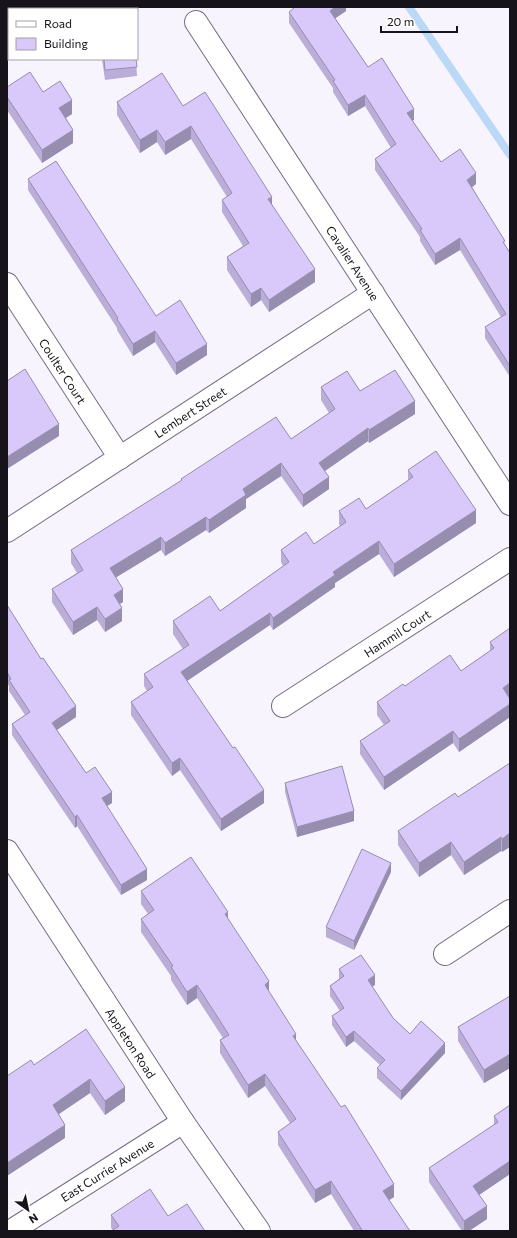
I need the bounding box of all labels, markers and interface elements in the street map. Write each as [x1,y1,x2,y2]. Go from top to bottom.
legend [8,8,138,60]
scale bar [381,8,457,34]
text: 20 m [387,14,414,28]
text: Road [44,16,72,30]
text: Building [44,36,88,50]
street label: Cavalier Avenue [324,223,382,303]
street label: Coulter Court [37,336,89,406]
street label: Lembert Street [151,383,229,440]
street label: Hammil Court [361,606,433,660]
street label: Appleton Road [103,1005,159,1081]
street label: East Currier Avenue [58,1136,156,1204]
north arrow [8,1190,48,1230]
text: N [27,1211,41,1227]

